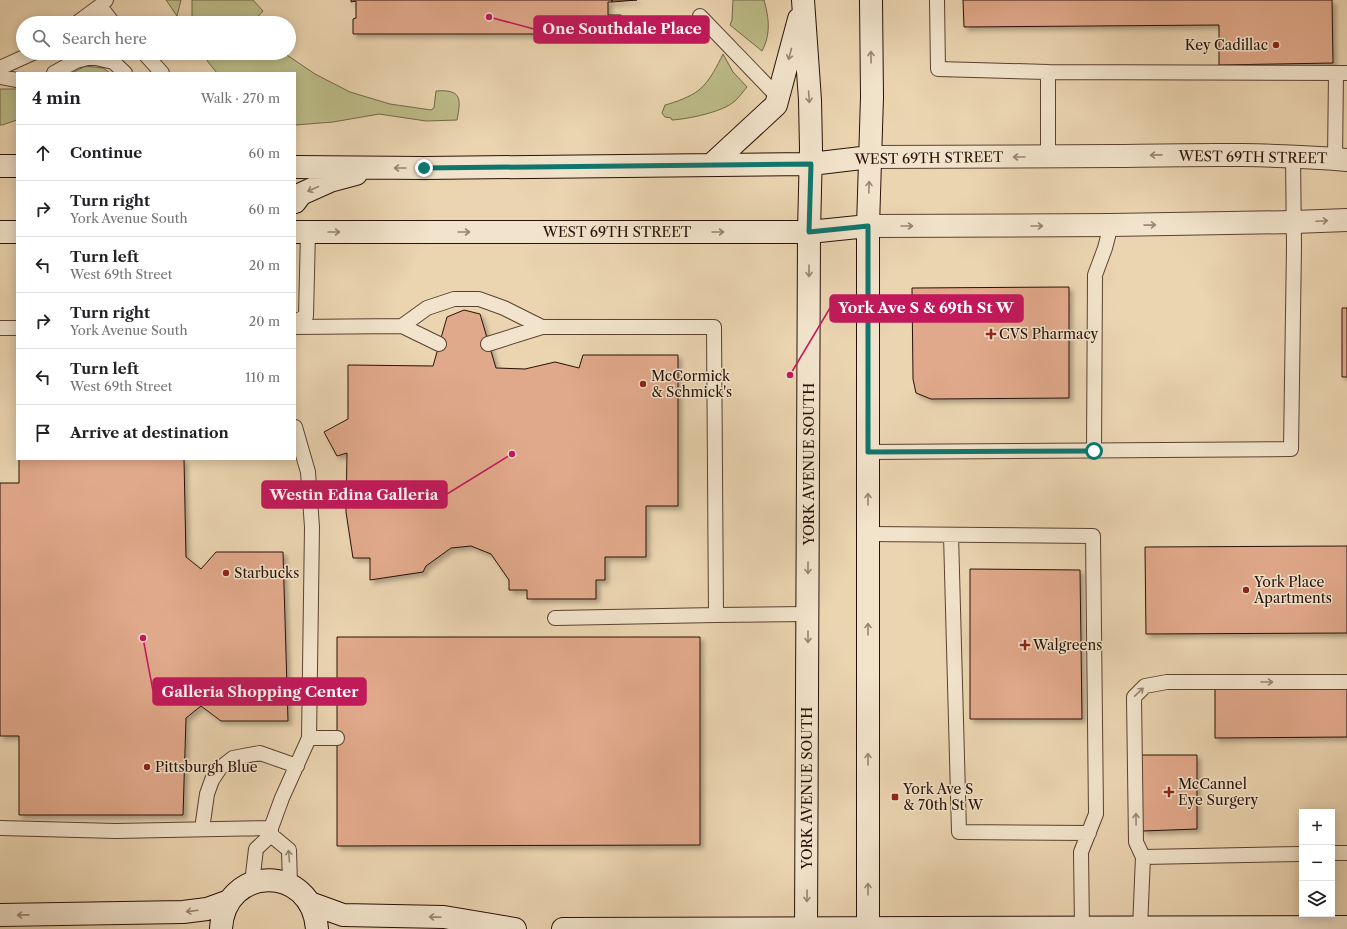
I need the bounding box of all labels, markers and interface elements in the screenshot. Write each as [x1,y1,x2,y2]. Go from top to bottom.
search box [16,16,296,60]
callout: One Southdale Place [534,16,709,43]
text: One Southdale Place [542,19,702,38]
icon: search [30,27,52,49]
text: Search here [62,29,147,48]
place label: Key Cadillac [1185,36,1268,54]
marker: Key Cadillac [1271,40,1281,50]
one-way arrow [785,47,793,60]
one-way arrow [867,51,875,64]
text: 4 min [32,88,81,108]
text: Walk · 270 m [201,90,280,106]
one-way arrow [806,90,813,103]
icon: ahead [32,142,54,164]
text: Continue [70,143,142,162]
text: 60 m [249,145,280,161]
street label: WEST 69TH STREET [1177,147,1328,167]
street label: WEST 69TH STREET [853,148,1004,168]
one-way arrow [1150,152,1163,159]
one-way arrow [1013,153,1026,161]
route end [415,159,433,177]
one-way arrow [394,164,407,172]
one-way arrow [865,181,873,194]
one-way arrow [307,186,319,193]
text: Turn right [70,191,150,210]
icon: right [32,198,54,220]
text: 60 m [249,201,280,217]
text: York Avenue South [70,210,188,226]
one-way arrow [1315,217,1328,225]
one-way arrow [1143,221,1156,228]
one-way arrow [900,222,913,230]
one-way arrow [1030,222,1043,230]
street label: WEST 69TH STREET [542,223,692,241]
one-way arrow [327,228,340,236]
one-way arrow [457,228,470,236]
one-way arrow [711,228,724,236]
text: Turn left [70,247,139,266]
icon: left [32,254,54,276]
text: 20 m [249,257,280,273]
one-way arrow [805,264,813,277]
text: West 69th Street [70,266,172,282]
callout: York Ave S & 69th St W [830,295,1023,322]
text: York Ave S & 69th St W [837,298,1015,317]
text: Turn right [70,303,150,322]
icon: right [32,310,54,332]
text: 20 m [249,313,280,329]
text: York Avenue South [70,322,188,338]
place label: CVS Pharmacy [999,325,1099,343]
marker: CVS Pharmacy [986,329,996,339]
text: Turn left [70,359,139,378]
icon: left [32,366,54,388]
place label: McCormick & Schmick's [651,367,732,401]
text: 110 m [245,369,280,385]
text: West 69th Street [70,378,172,394]
marker: McCormick & Schmick's [638,379,648,389]
street label: YORK AVENUE SOUTH [800,383,818,546]
icon: arrive [32,422,54,444]
text: Arrive at destination [70,423,229,442]
route start [1085,442,1103,460]
callout: Westin Edina Galleria [262,481,447,508]
text: Westin Edina Galleria [269,485,439,504]
one-way arrow [864,493,872,506]
one-way arrow [804,561,812,574]
place label: Starbucks [234,564,299,582]
marker: Starbucks [221,568,231,578]
place label: York Place Apartments [1253,573,1332,607]
marker: York Place Apartments [1241,585,1251,595]
one-way arrow [864,623,872,636]
one-way arrow [804,630,812,643]
place label: Walgreens [1032,636,1102,654]
marker: Walgreens [1020,640,1030,650]
callout: Galleria Shopping Center [153,678,366,705]
one-way arrow [1260,678,1273,686]
text: Galleria Shopping Center [161,682,359,701]
one-way arrow [1134,687,1144,696]
street label: YORK AVENUE SOUTH [798,707,816,870]
one-way arrow [864,753,872,766]
place label: Pittsburgh Blue [155,758,258,776]
marker: Pittsburgh Blue [142,762,152,772]
place label: McCannel Eye Surgery [1178,775,1258,809]
place label: York Ave S & 70th St W [902,780,984,814]
marker: McCannel Eye Surgery [1163,786,1175,798]
marker: York Ave S & 70th St W [890,792,900,802]
map controls [1299,809,1335,917]
button: + [1299,809,1335,845]
one-way arrow [1132,813,1139,826]
button: − [1299,845,1335,881]
one-way arrow [285,850,292,863]
button: layers [1299,881,1335,917]
one-way arrow [864,883,872,896]
one-way arrow [803,889,811,902]
one-way arrow [186,907,199,915]
one-way arrow [17,911,30,919]
one-way arrow [429,913,442,920]

